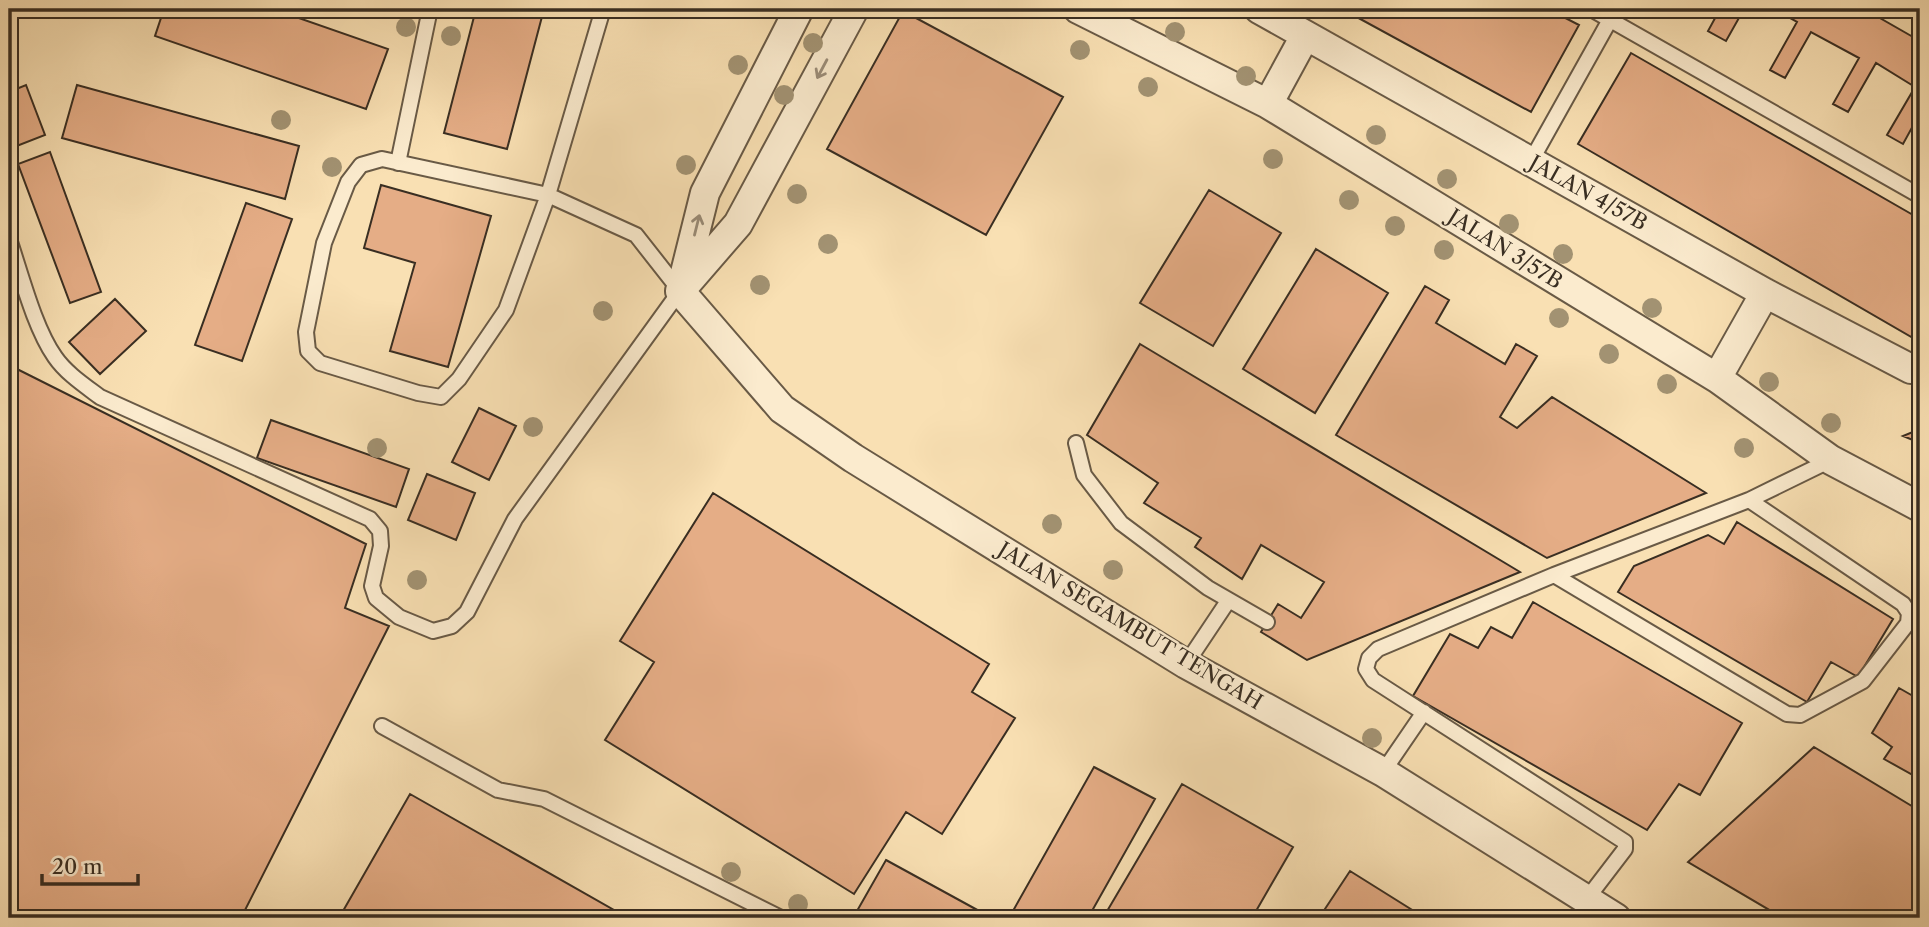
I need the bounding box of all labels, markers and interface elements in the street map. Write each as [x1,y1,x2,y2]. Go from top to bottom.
one-way arrow [815,58,828,79]
street label: JALAN 4/57B [1522,148,1652,235]
street label: JALAN 3/57B [1441,202,1567,294]
one-way arrow [691,214,704,236]
street label: JALAN SEGAMBUT TENGAH [991,535,1267,715]
scale bar [42,843,138,887]
text: 20 m [52,854,103,879]

